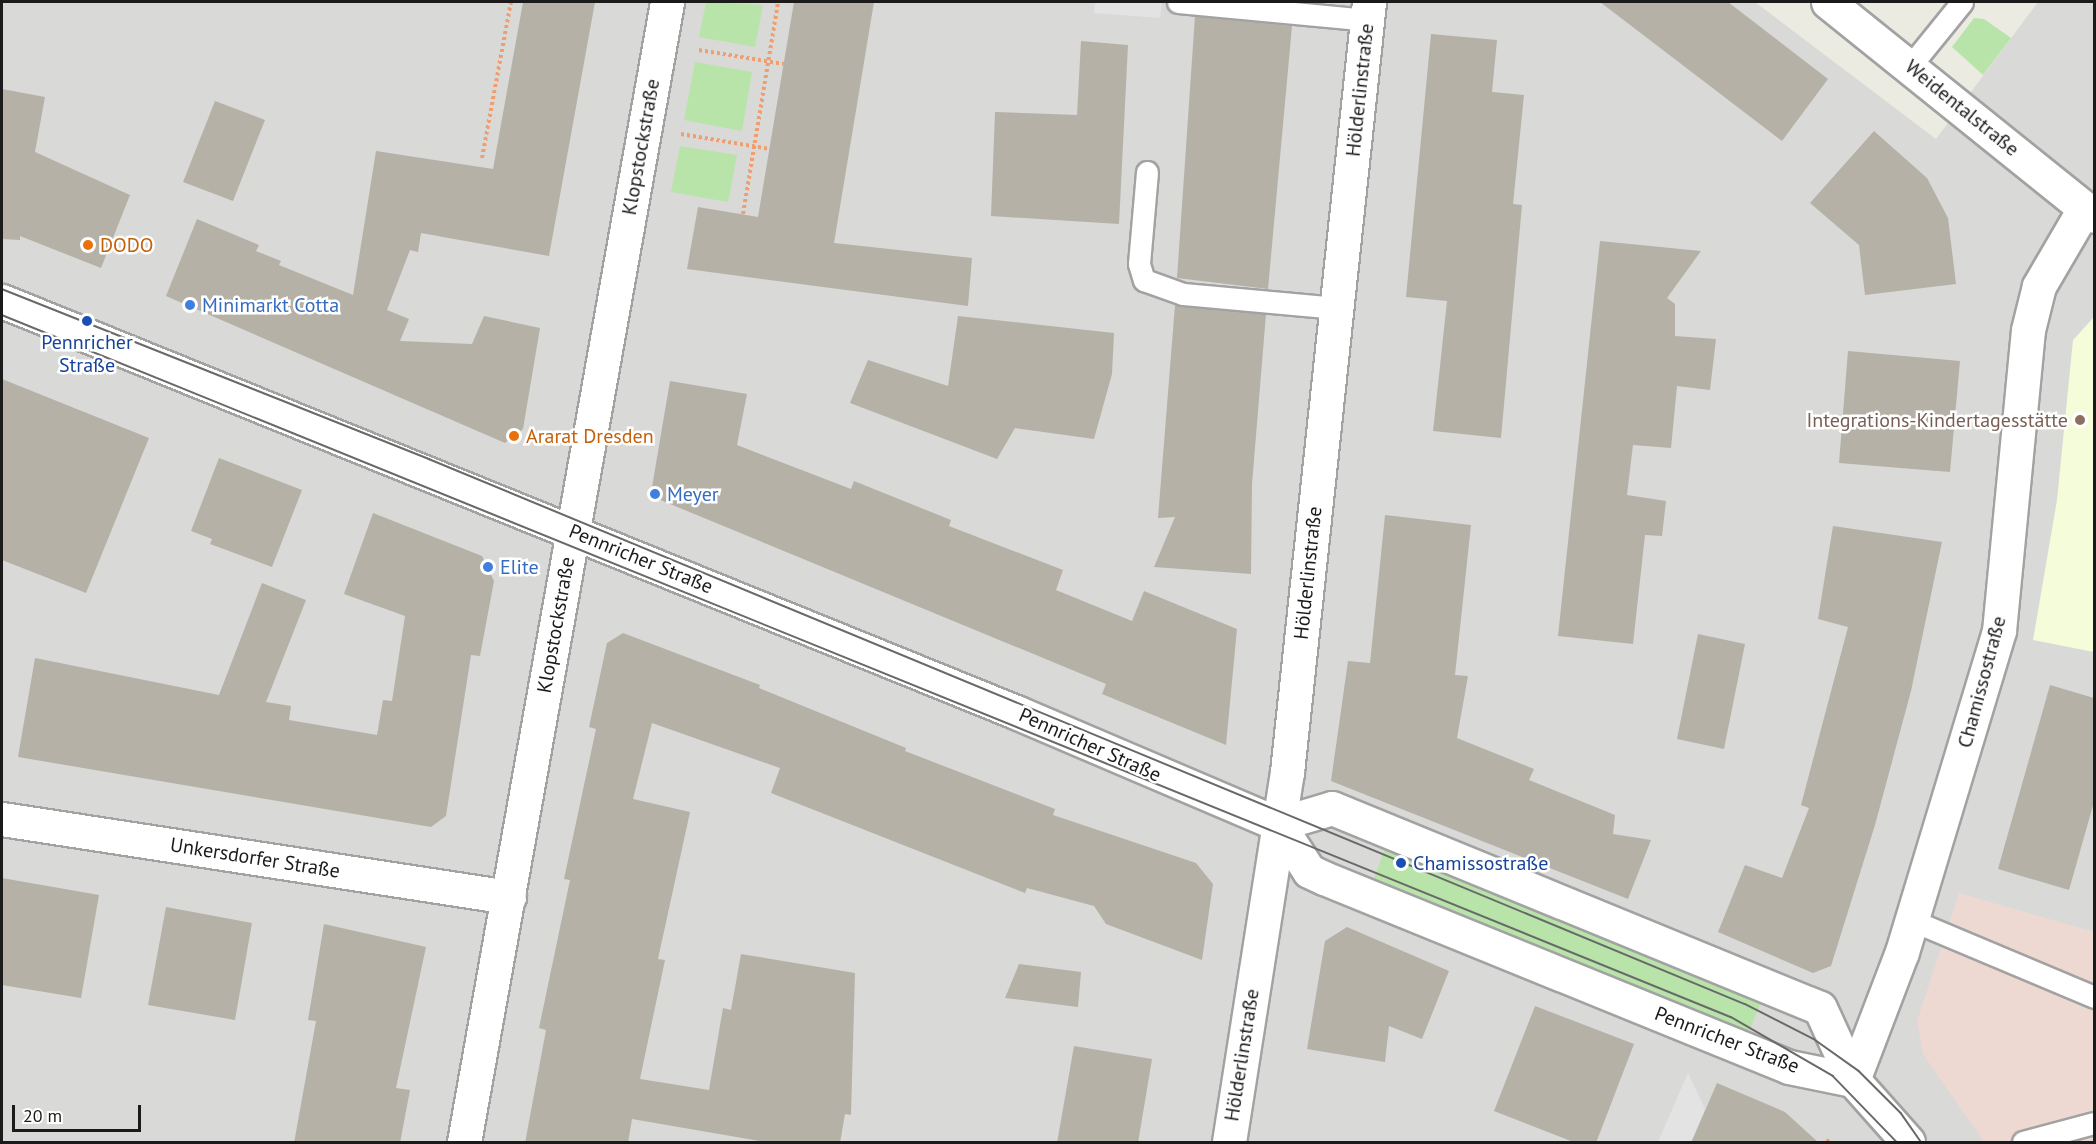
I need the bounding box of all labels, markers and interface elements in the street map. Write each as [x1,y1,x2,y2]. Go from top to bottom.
street label: Hölderlinstraße [1341,22,1379,158]
street label: Weidentalstraße [1900,55,2024,161]
street label: Klopstockstraße [617,77,665,217]
place label: DODO [100,233,154,257]
marker: DODO [81,238,95,252]
place label: Minimarkt Cotta [202,293,339,317]
marker: Minimarkt Cotta [183,298,197,312]
marker: Pennricher Straße [80,314,94,328]
place label: Pennricher Straße [41,330,133,377]
place label: Integrations-Kindertagesstätte [1806,408,2068,432]
marker: Integrations-Kindertagesstätte [2073,413,2087,427]
place label: Ararat Dresden [526,424,654,448]
marker: Ararat Dresden [507,429,521,443]
place label: Meyer [667,482,719,506]
marker: Meyer [648,487,662,501]
street label: Hölderlinstraße [1289,505,1327,641]
street label: Pennricher Straße [566,519,716,599]
place label: Elite [500,555,539,579]
street label: Klopstockstraße [532,555,580,695]
marker: Elite [481,560,495,574]
street label: Chamissostraße [1953,614,2011,750]
street label: Pennricher Straße [1015,703,1165,787]
street label: Unkersdorfer Straße [168,833,342,883]
place label: Chamissostraße [1413,851,1548,875]
marker: Chamissostraße [1394,856,1408,870]
street label: Hölderlinstraße [1220,987,1264,1123]
street label: Pennricher Straße [1651,1001,1803,1079]
scale bar [15,1093,144,1131]
text: 20 m [23,1104,62,1127]

